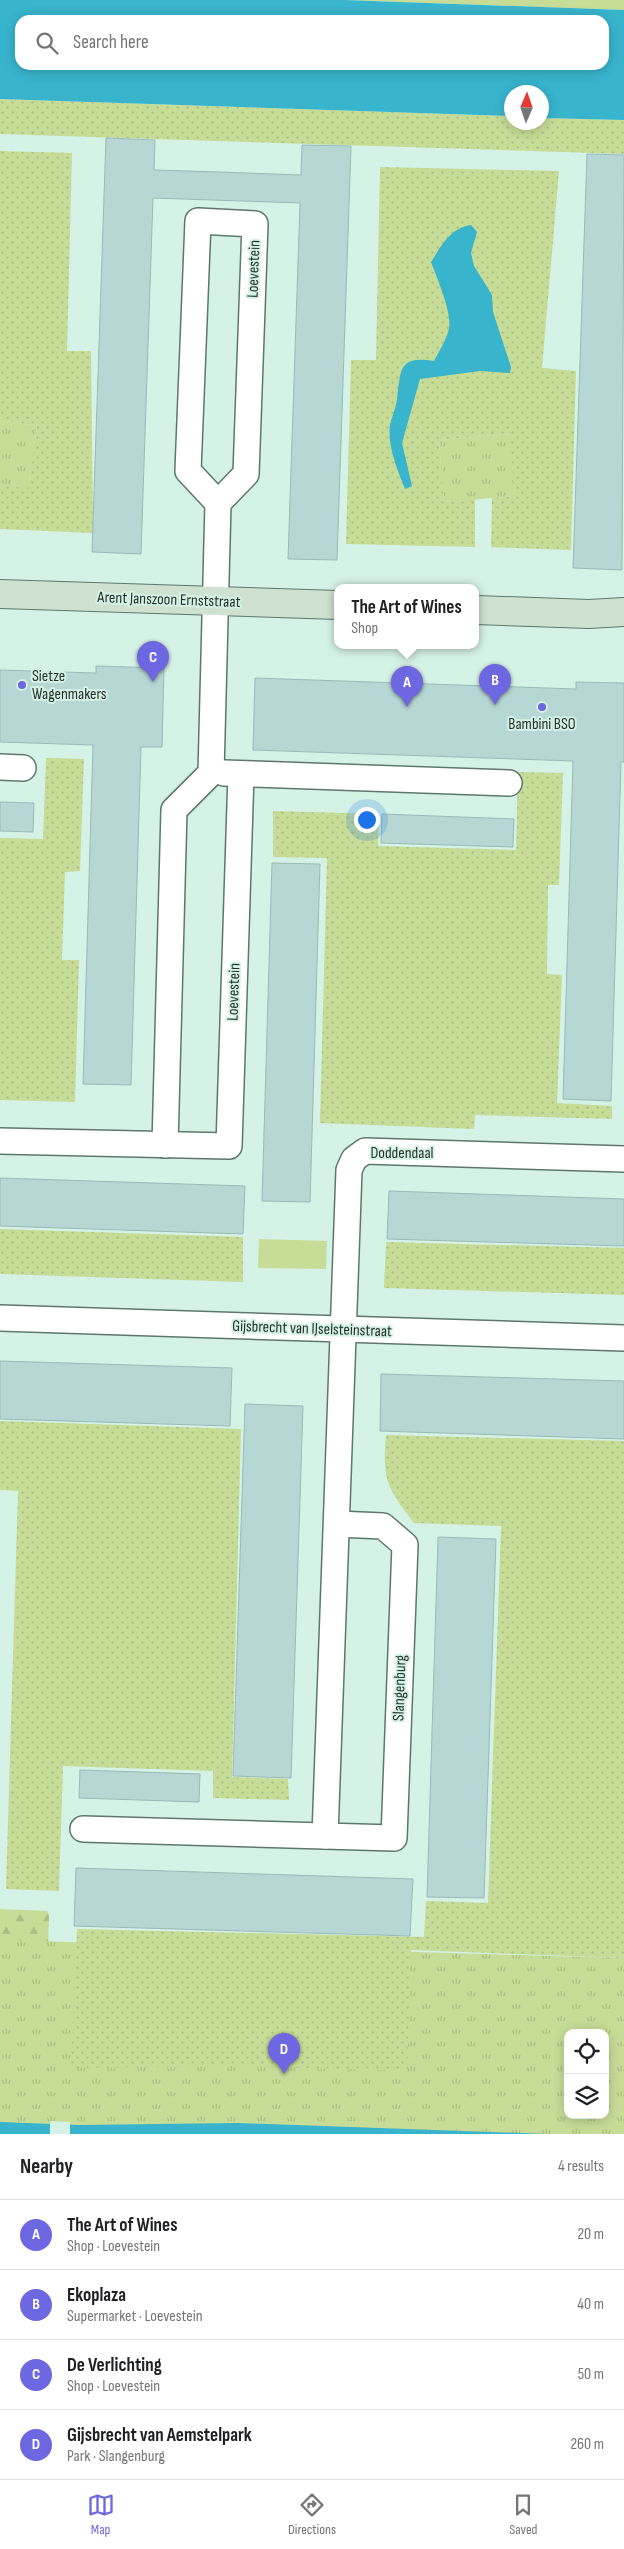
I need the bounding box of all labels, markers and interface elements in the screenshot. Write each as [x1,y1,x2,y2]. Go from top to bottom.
search box [15,15,609,70]
icon: search [33,29,61,57]
text: Search here [73,31,149,54]
north arrow [504,85,549,130]
street label: Loevestein [243,240,265,298]
popup [334,584,479,649]
street label: Arent Janszoon Ernststraat [96,588,241,612]
text: The Art of Wines [351,596,462,619]
text: Shop [351,619,378,638]
pin: C [137,641,169,682]
pin: B [479,664,511,705]
pin: A [391,666,423,707]
place label: Sietze Wagenmakers [32,667,107,704]
marker: Sietze Wagenmakers [16,679,28,691]
marker: Bambini BSO [536,701,548,713]
place label: Bambini BSO [508,715,576,734]
your location [354,807,380,833]
street label: Loevestein [223,963,245,1021]
street label: Doddendaal [370,1144,434,1163]
street label: Gijsbrecht van IJselsteinstraat [232,1317,392,1341]
street label: Slangenburg [389,1655,411,1721]
map controls [564,2029,609,2119]
button: locate [564,2029,609,2074]
pin: D [268,2033,300,2074]
button: layers [564,2074,609,2119]
text: Nearby [20,2154,73,2179]
text: 4 results [558,2157,604,2176]
text: The Art of Wines [67,2214,178,2237]
text: A [32,2225,40,2244]
text: 20 m [577,2225,604,2244]
text: Shop · Loevestein [67,2237,160,2256]
text: Ekoplaza [67,2284,126,2307]
text: B [32,2295,40,2314]
text: 40 m [577,2295,604,2314]
text: Supermarket · Loevestein [67,2307,203,2326]
text: De Verlichting [67,2354,162,2377]
text: C [32,2365,40,2384]
text: 50 m [578,2365,604,2384]
text: Shop · Loevestein [67,2377,160,2396]
text: Gijsbrecht van Aemstelpark [67,2424,252,2447]
text: D [32,2435,40,2454]
text: 260 m [570,2435,604,2454]
text: Park · Slangenburg [67,2447,165,2466]
tab: Map [87,2491,115,2538]
tab: Directions [288,2491,336,2538]
tab: Saved [509,2491,537,2538]

